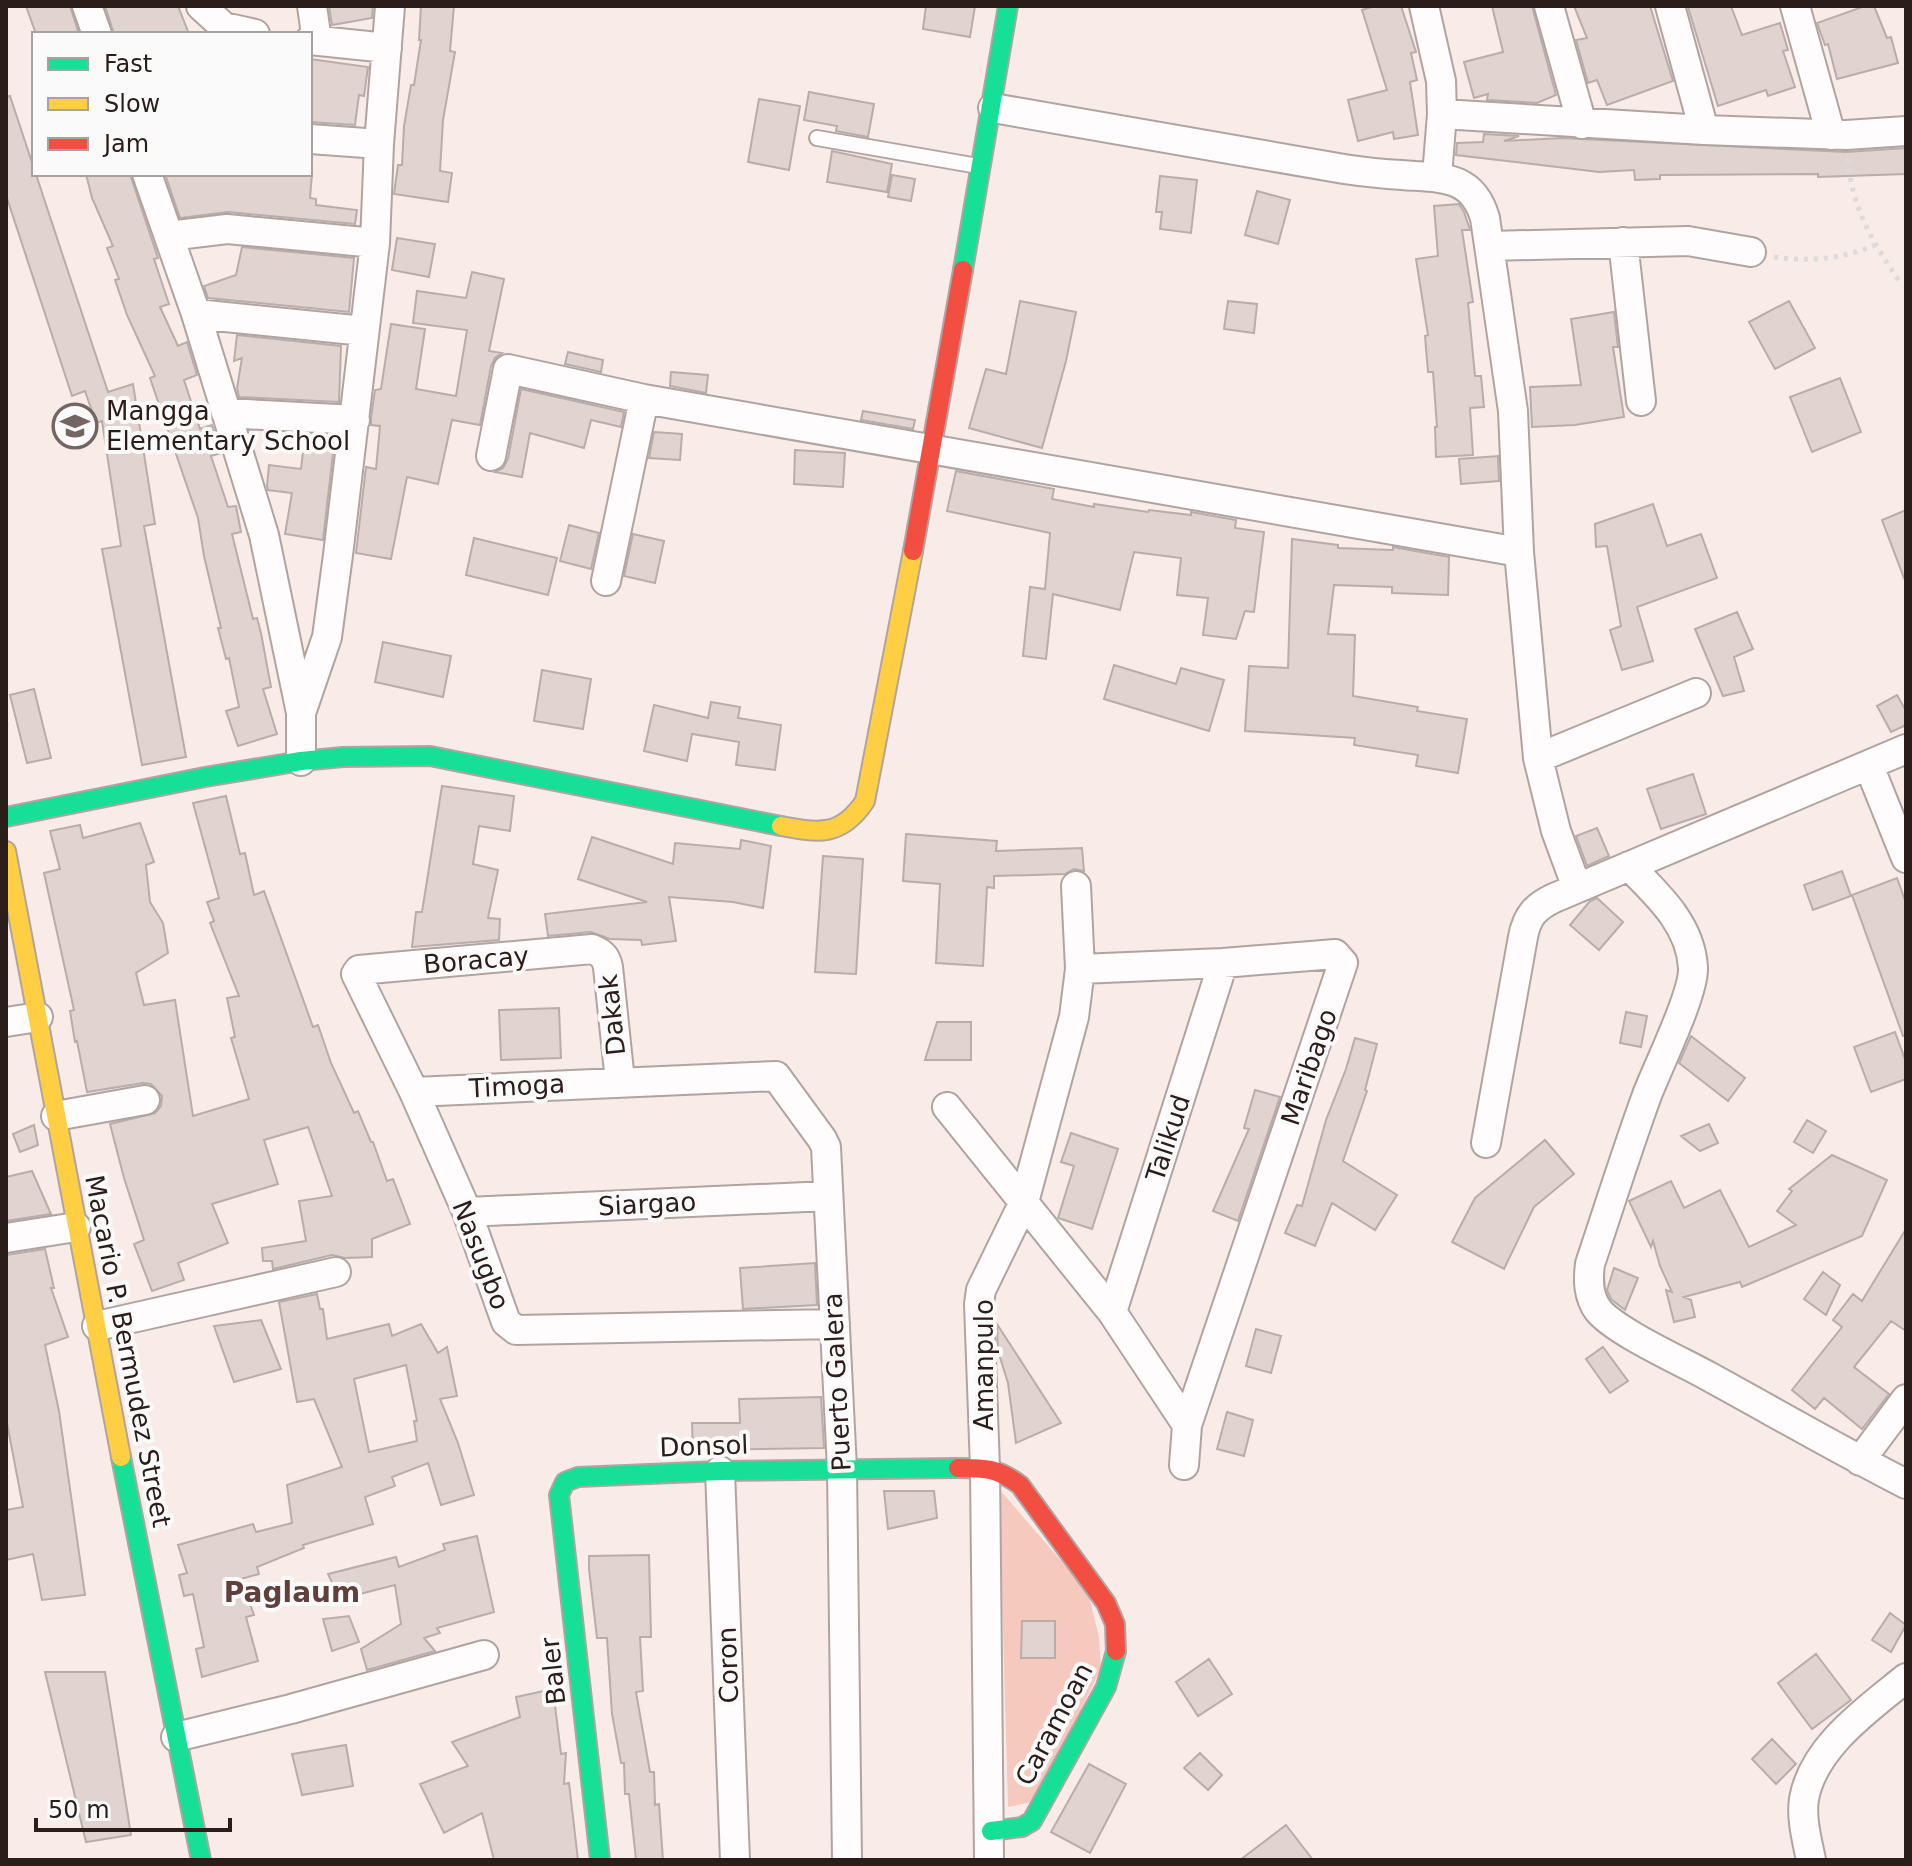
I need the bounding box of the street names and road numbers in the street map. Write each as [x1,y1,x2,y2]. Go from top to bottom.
street label: Boracay [422,940,530,980]
street label: Dakak [593,973,631,1057]
street label: Maribago [1275,1005,1343,1129]
street label: Timoga [467,1069,566,1104]
street label: Talikud [1140,1091,1196,1186]
street label: Macario P. Bermudez Street [79,1172,177,1530]
street label: Siargao [597,1186,697,1222]
street label: Nasugbo [447,1196,515,1314]
street label: Puerto Galera [817,1292,857,1472]
street label: Amanpulo [969,1299,999,1431]
street label: Donsol [659,1429,749,1463]
street label: Coron [712,1626,744,1704]
street label: Baler [535,1635,571,1706]
street label: Caramoan [1009,1658,1099,1790]

